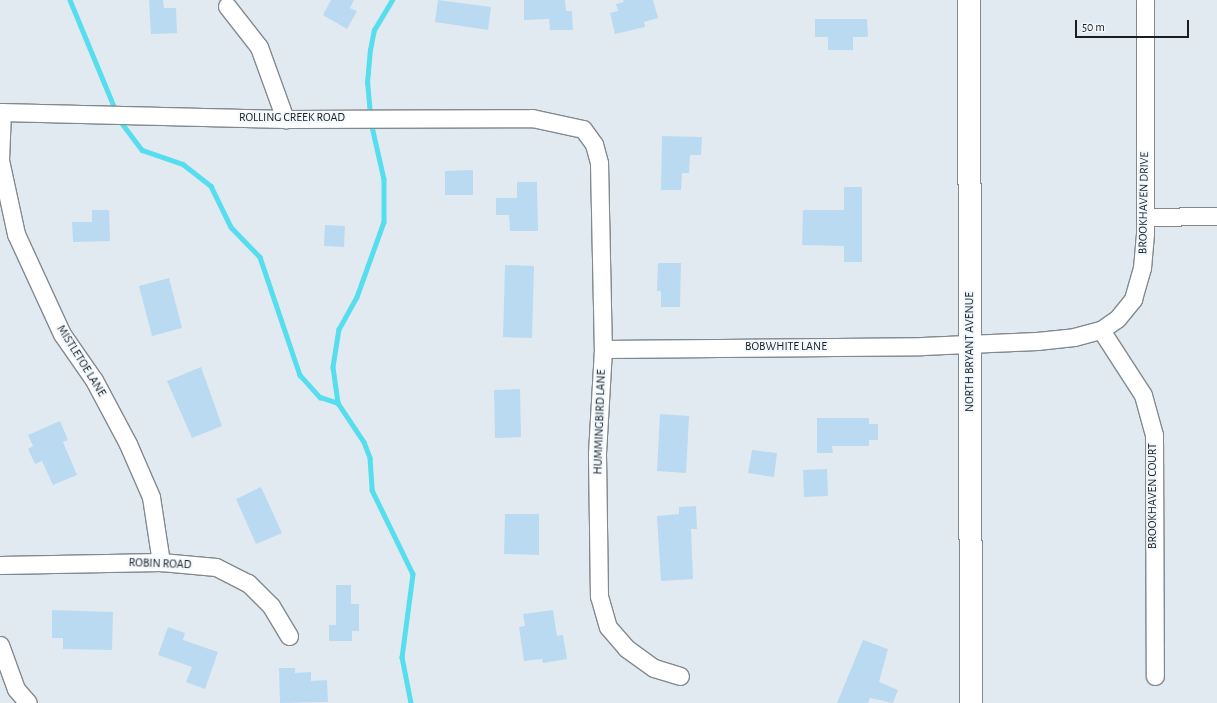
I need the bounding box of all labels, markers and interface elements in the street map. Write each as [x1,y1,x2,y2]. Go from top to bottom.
scale bar [1077,12,1191,38]
text: 50 m [1082,21,1105,33]
street label: ROLLING CREEK ROAD [239,111,345,125]
street label: BROOKHAVEN DRIVE [1136,152,1152,254]
street label: NORTH BRYANT AVENUE [963,292,977,412]
street label: MISTLETOE LANE [53,323,109,399]
street label: BOBWHITE LANE [745,340,827,354]
street label: HUMMINGBIRD LANE [591,369,609,475]
street label: BROOKHAVEN COURT [1146,443,1160,549]
street label: ROBIN ROAD [128,556,192,572]

